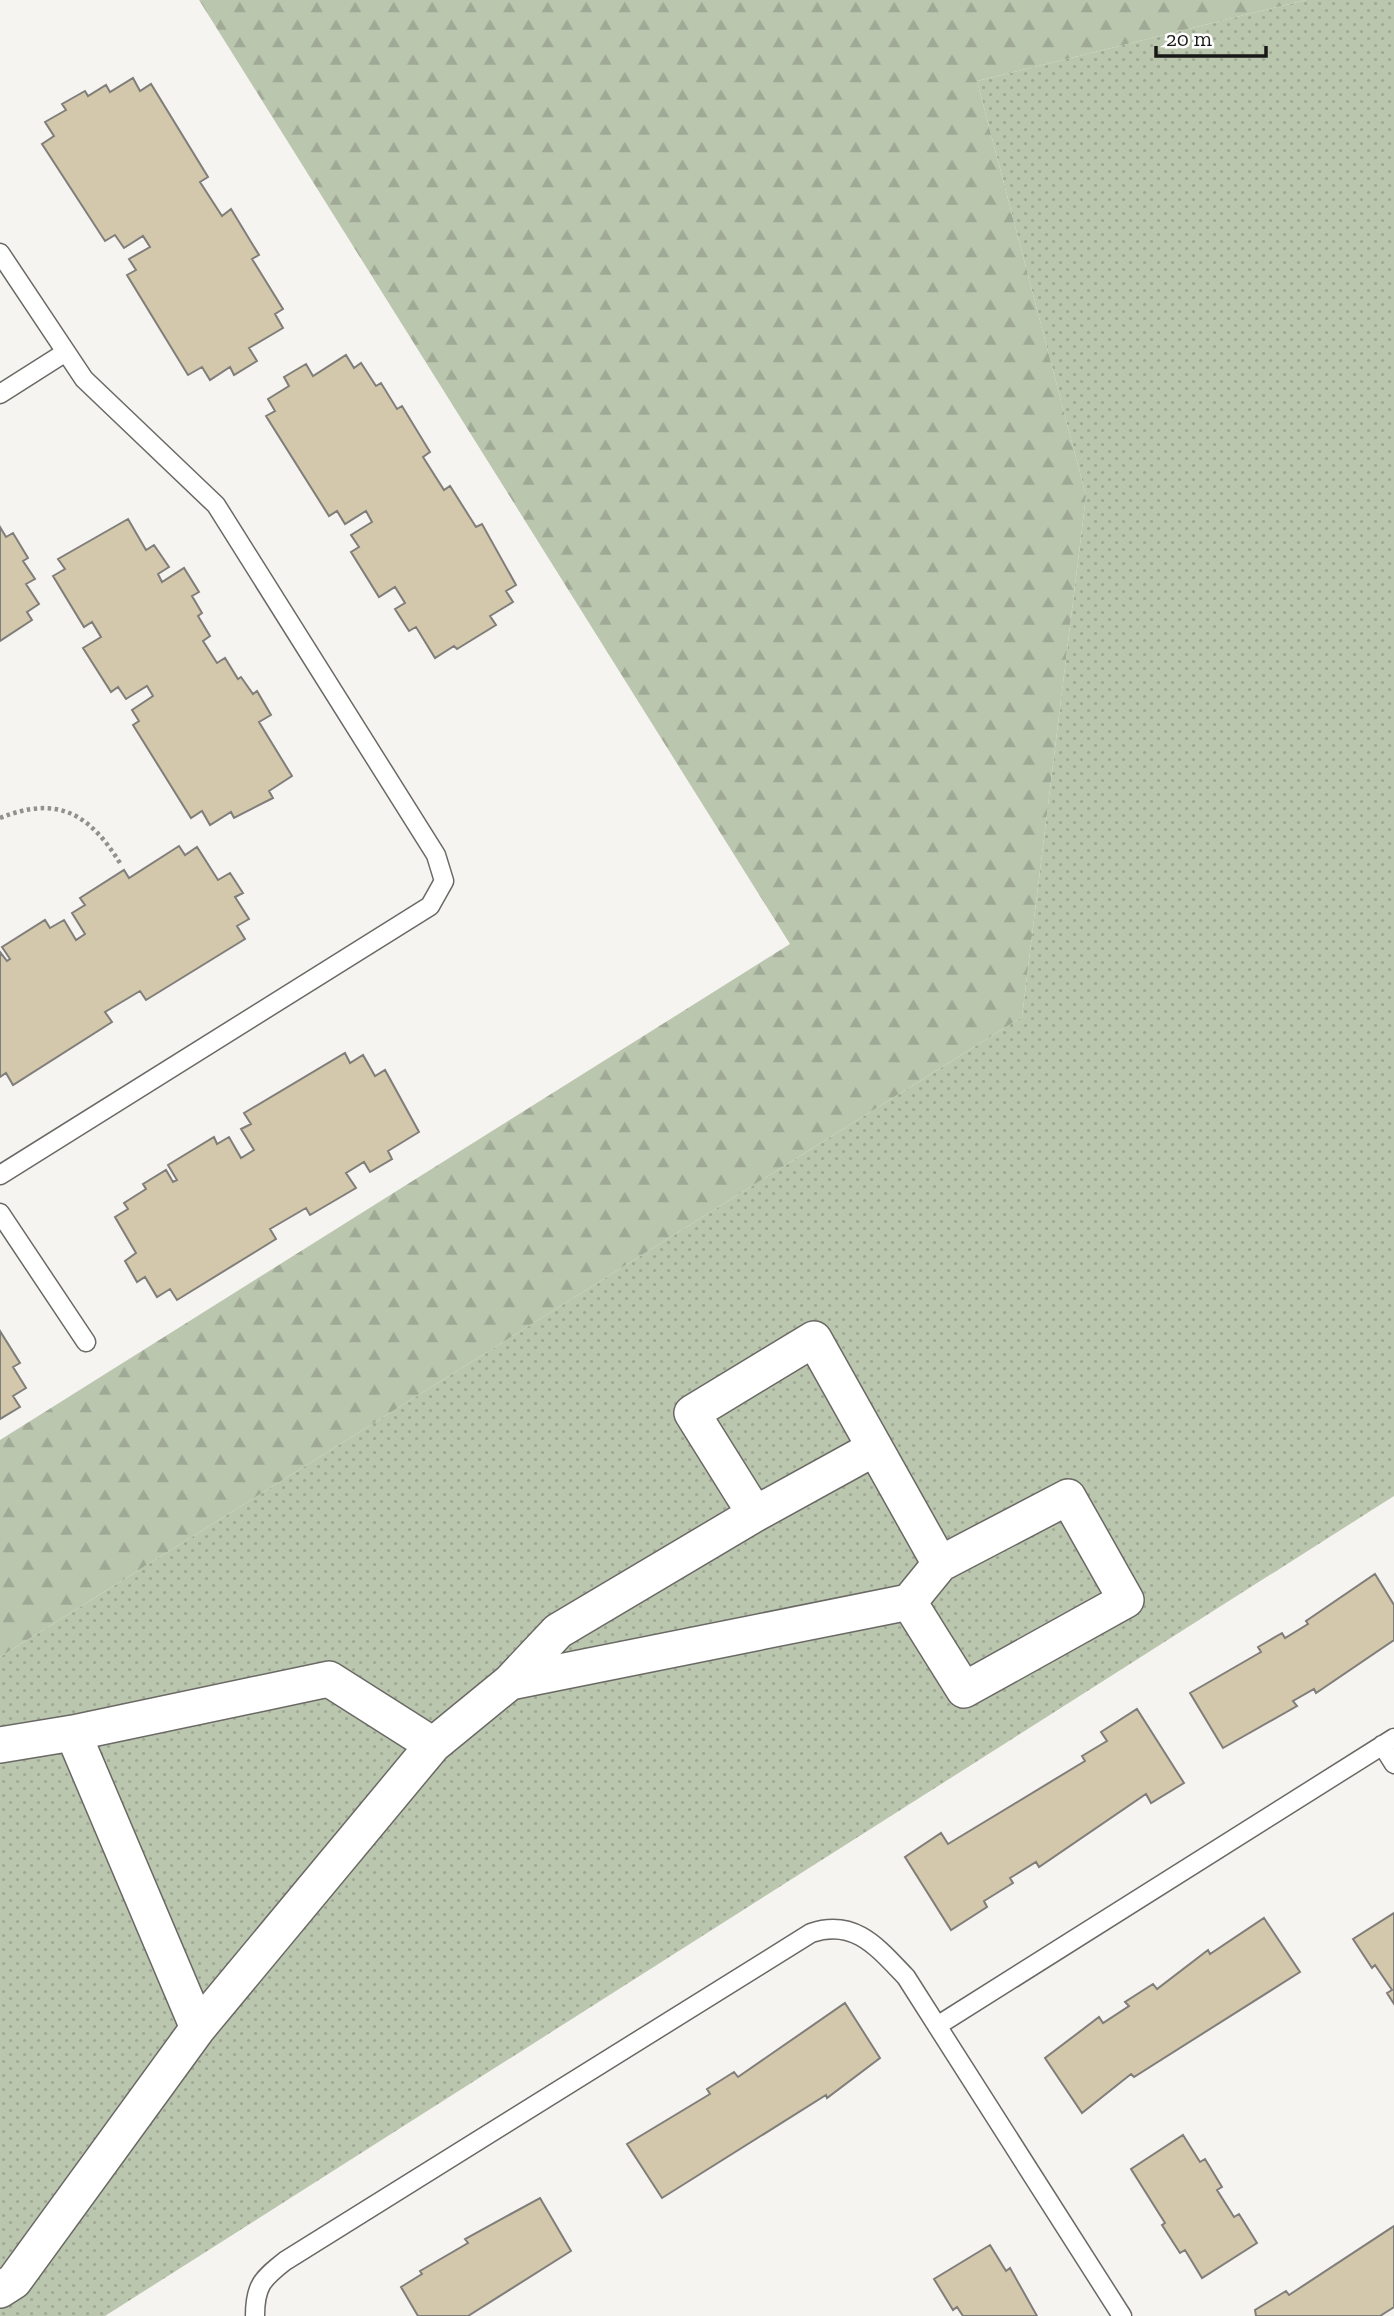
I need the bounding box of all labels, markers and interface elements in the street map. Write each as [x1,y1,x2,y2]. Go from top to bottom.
scale bar [1156,14,1266,58]
text: 20 m [1166,26,1212,51]

